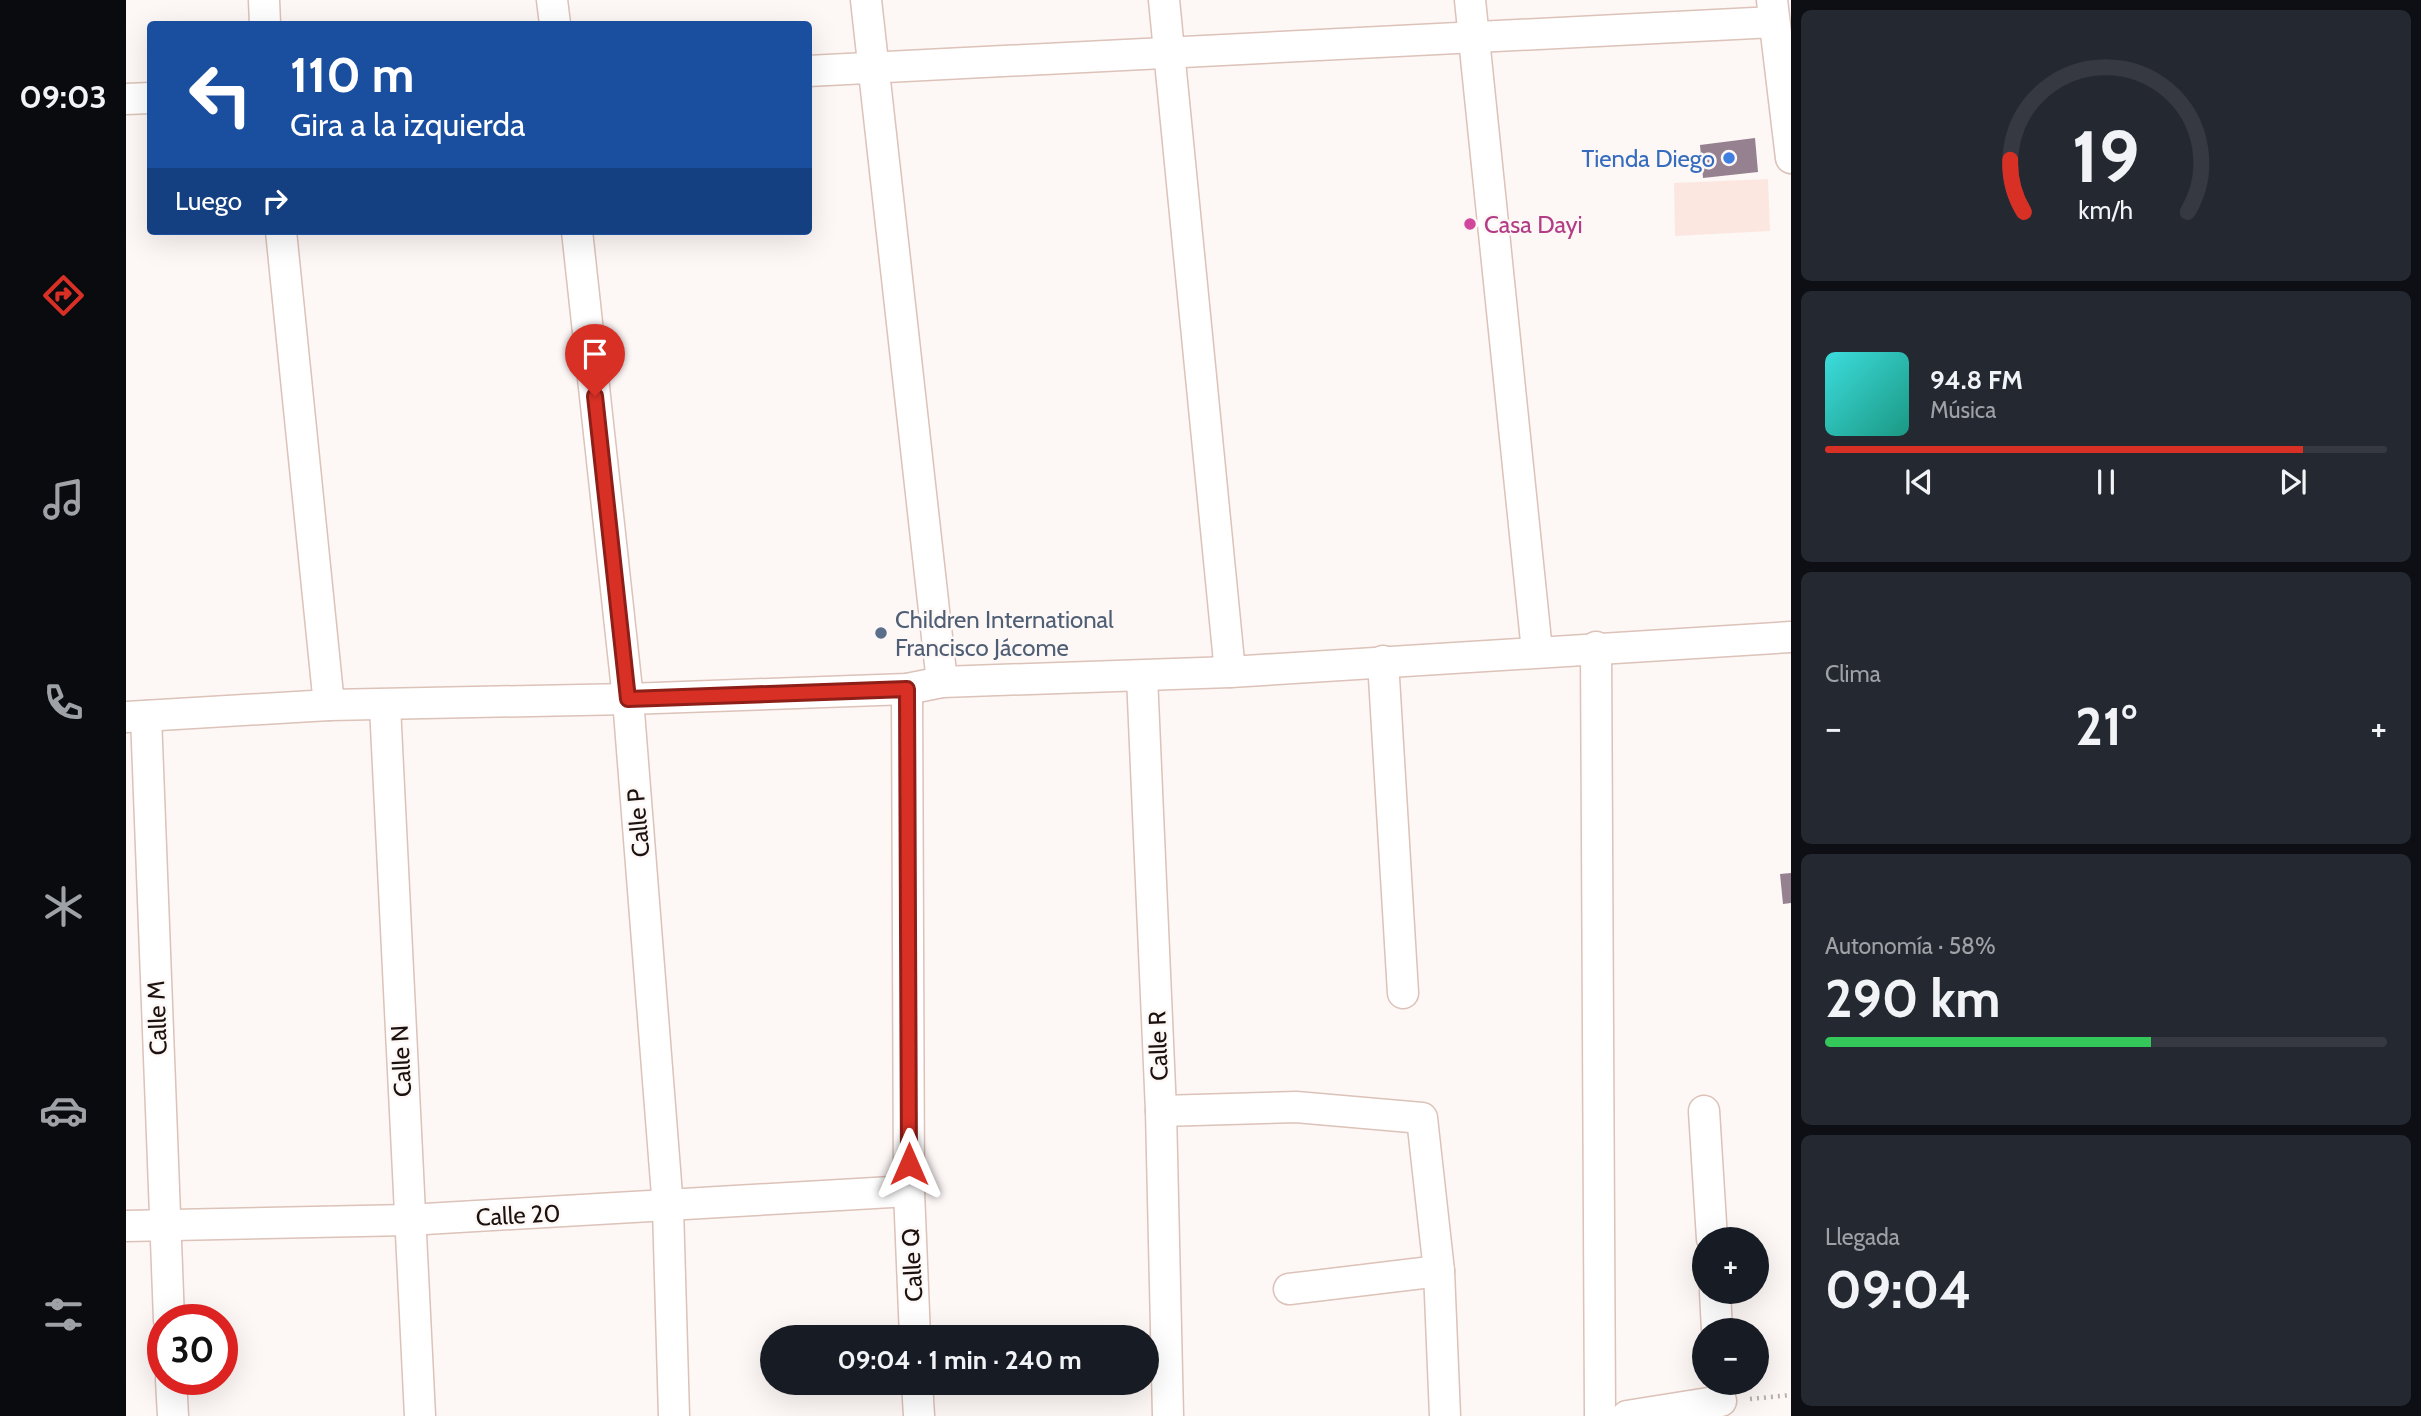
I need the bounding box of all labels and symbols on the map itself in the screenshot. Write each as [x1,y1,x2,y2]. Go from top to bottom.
place label: Tienda Diego [1582,144,1715,173]
marker: Tienda Diego [1721,150,1737,166]
place label: Casa Dayi [1484,210,1583,239]
marker: Casa Dayi [1462,216,1478,232]
pin [565,324,625,396]
place label: Children International Francisco Jácome [895,605,1114,662]
marker: Children International Francisco Jácome [873,625,889,641]
street label: Calle P [621,787,655,859]
street label: Calle M [141,980,173,1056]
street label: Calle R [1142,1010,1174,1081]
street label: Calle N [385,1024,417,1098]
position arrow [872,1127,946,1201]
street label: Calle 20 [475,1198,561,1232]
street label: Calle Q [896,1227,928,1303]
speed limit sign: 30 [147,1304,238,1395]

